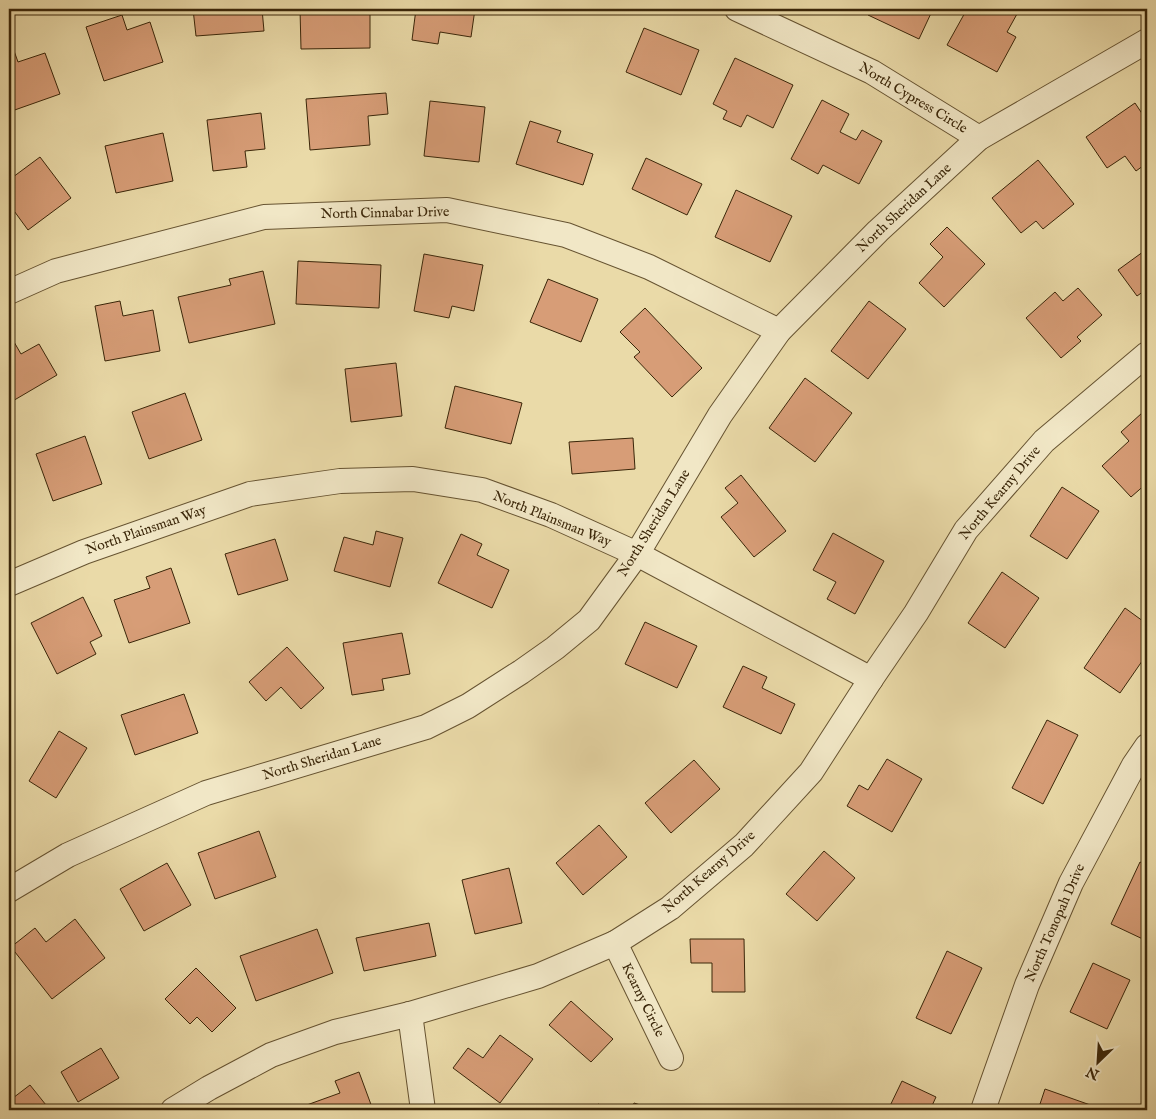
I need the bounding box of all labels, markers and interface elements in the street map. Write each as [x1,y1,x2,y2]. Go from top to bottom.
street label: North Cypress Circle [855,58,971,138]
street label: North Sheridan Lane [853,159,956,257]
street label: North Cinnabar Drive [321,203,450,223]
street label: North Kearny Drive [955,442,1045,544]
street label: North Sheridan Lane [614,465,695,580]
street label: North Plainsman Way [490,487,614,551]
street label: North Plainsman Way [83,501,209,559]
street label: North Sheridan Lane [260,731,384,785]
street label: North Kearny Drive [659,826,760,917]
street label: North Tonopah Drive [1021,860,1089,985]
street label: Kearny Circle [617,960,669,1040]
north arrow [1074,1036,1124,1086]
text: N [1084,1062,1103,1084]

